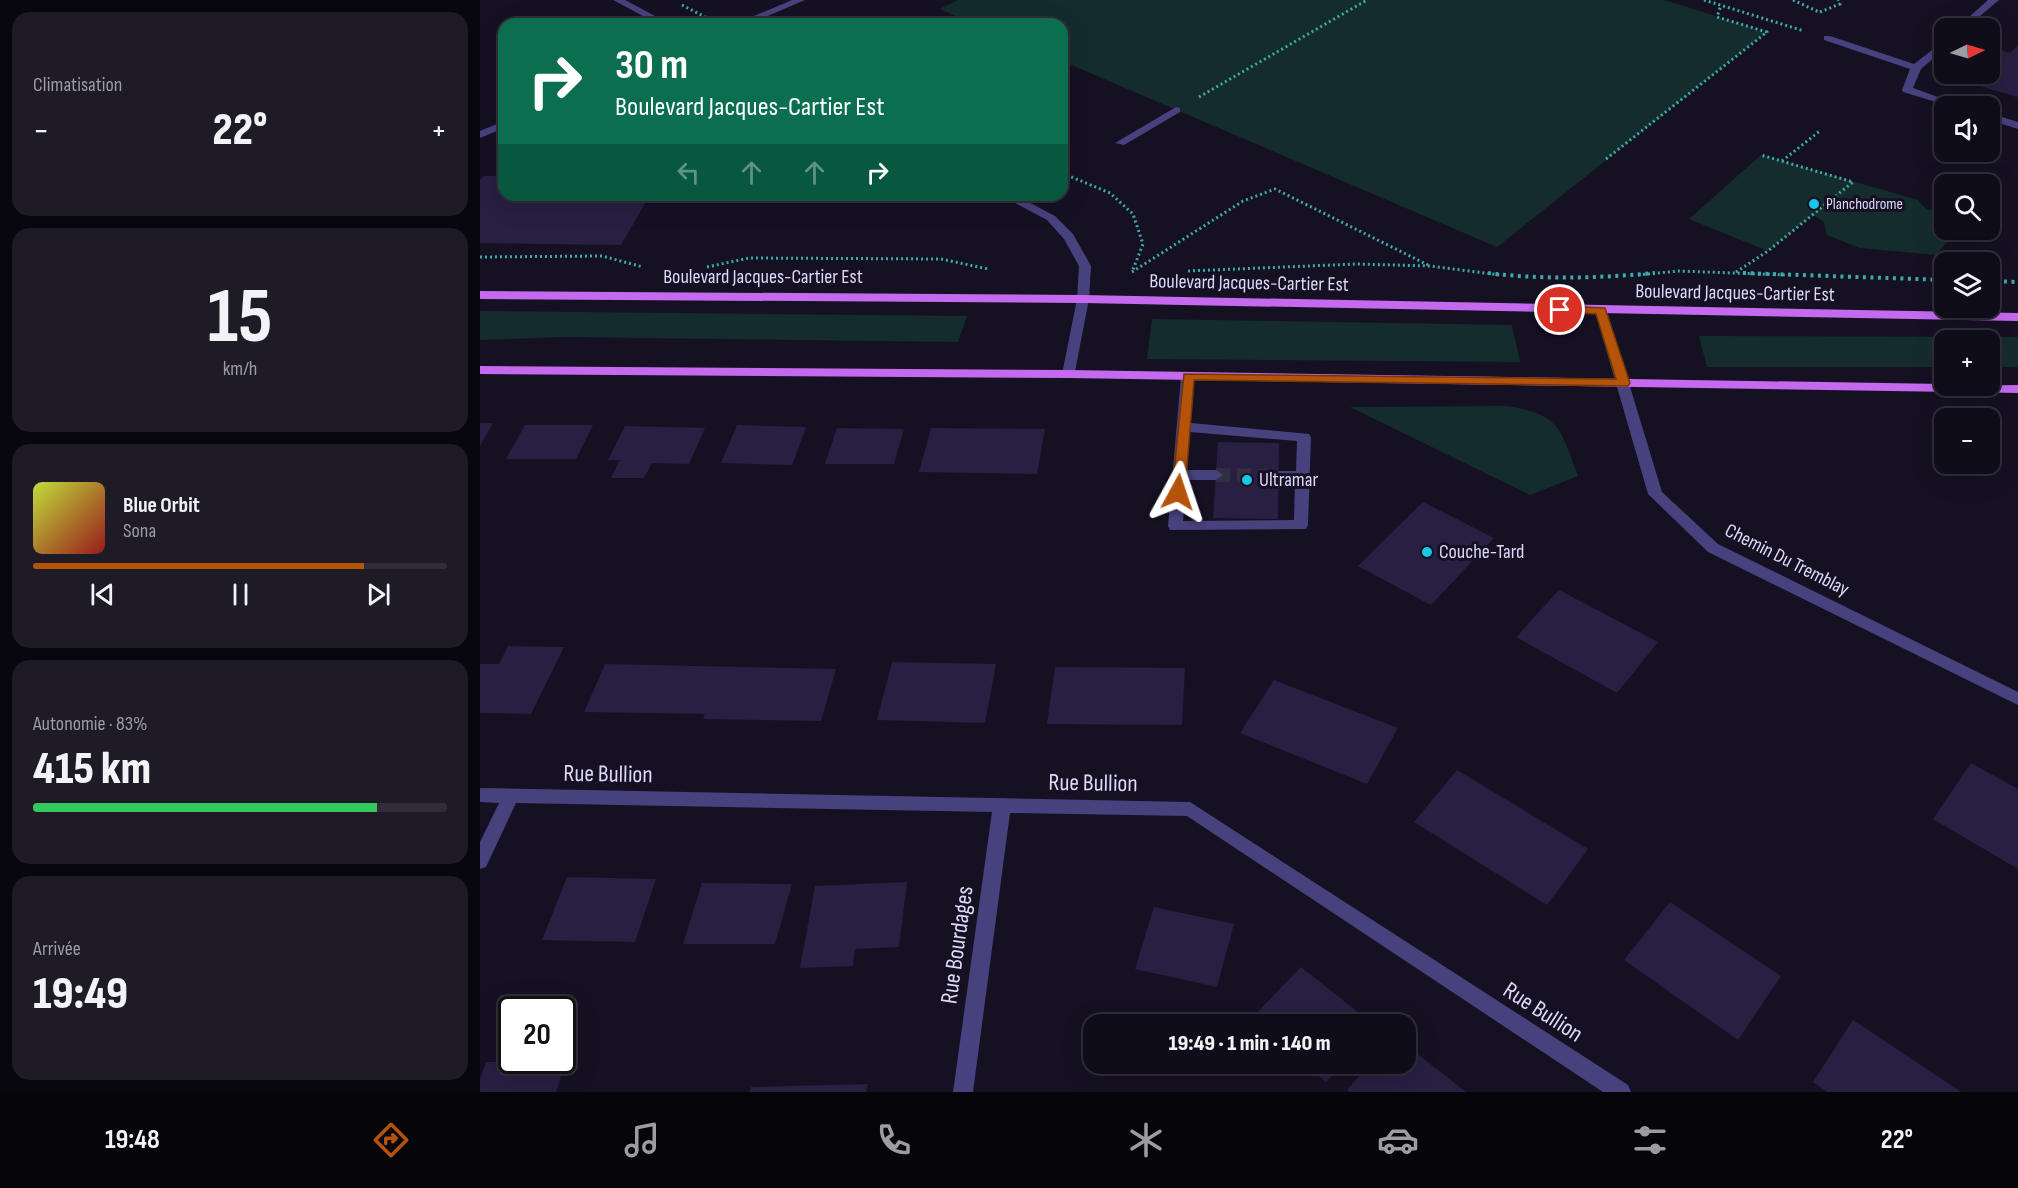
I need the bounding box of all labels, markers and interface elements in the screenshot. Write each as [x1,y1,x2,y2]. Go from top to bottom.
north arrow [1934,18,2000,84]
map controls [1934,18,2000,474]
text: 30 m [615,40,688,91]
icon: right [516,42,594,120]
text: Climatisation [33,73,122,97]
text: Boulevard Jacques-Cartier Est [615,91,884,123]
button: sound [1934,96,2000,162]
text: 22° [212,103,268,158]
text: − [33,111,49,151]
text: + [431,111,447,151]
icon: left [672,156,705,189]
icon: ahead [735,156,768,189]
icon: ahead [798,156,831,189]
icon: right [861,156,894,189]
button: search [1934,174,2000,240]
place label: Planchodrome [1826,195,1903,214]
marker: Planchodrome [1807,197,1821,211]
button: layers [1934,252,2000,318]
street label: Boulevard Jacques-Cartier Est [663,265,863,289]
street label: Boulevard Jacques-Cartier Est [1149,269,1349,297]
text: 15 [208,271,272,364]
street label: Boulevard Jacques-Cartier Est [1635,279,1835,307]
pin [1534,284,1585,335]
icon: arrive [1543,293,1576,326]
button: + [1934,330,2000,396]
text: km/h [223,357,257,381]
button: − [1934,408,2000,474]
position arrow [1146,460,1210,524]
place label: Ultramar [1259,468,1318,492]
marker: Ultramar [1240,473,1254,487]
text: Blue Orbit [123,492,200,519]
street label: Chemin Du Tremblay [1721,518,1853,602]
text: Sona [123,519,156,543]
place label: Couche-Tard [1439,540,1524,564]
marker: Couche-Tard [1420,545,1434,559]
icon: previous [86,578,119,611]
icon: pause [224,578,257,611]
icon: next [362,578,395,611]
text: Autonomie · 83% [33,712,148,736]
text: 415 km [33,742,151,797]
street label: Rue Bullion [563,759,653,789]
street label: Rue Bullion [1048,768,1138,798]
street label: Rue Bourdages [934,884,980,1006]
text: Arrivée [33,937,81,961]
text: 19:49 [33,967,128,1022]
street label: Rue Bullion [1498,975,1588,1049]
speed limit sign: 20 [498,996,576,1074]
text: 19:49 · 1 min · 140 m [1168,1030,1331,1057]
icon: directions [370,1119,412,1161]
icon: music [621,1119,663,1161]
icon: phone [873,1119,915,1161]
icon: climate [1125,1119,1167,1161]
icon: car [1377,1119,1419,1161]
icon: filters [1629,1119,1671,1161]
text: 19:48 [105,1124,160,1156]
text: 22° [1881,1124,1913,1156]

